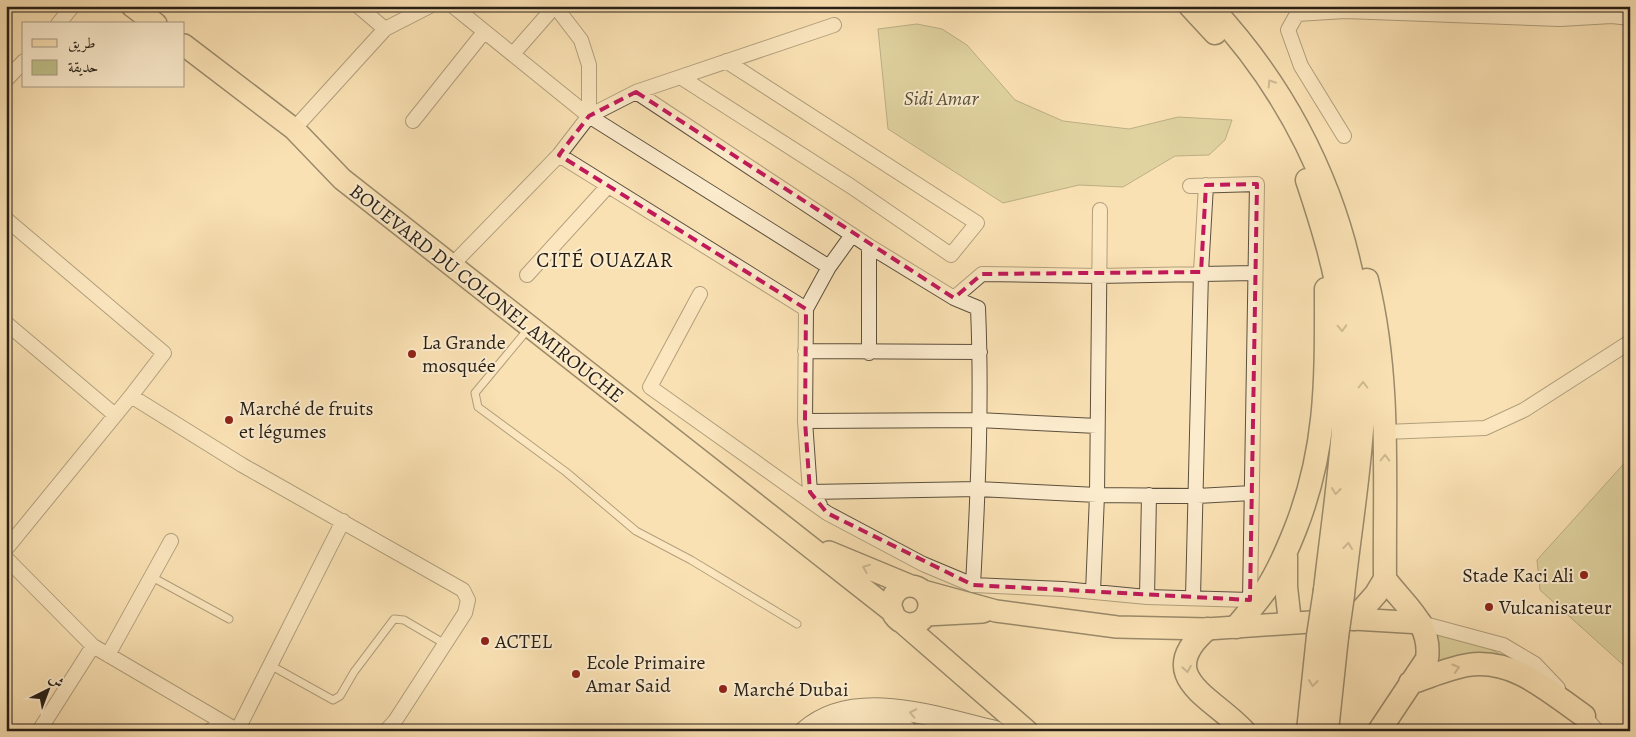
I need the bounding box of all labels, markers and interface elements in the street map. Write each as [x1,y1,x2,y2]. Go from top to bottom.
legend [22,22,185,88]
text: طريق [68,33,95,53]
text: حديقة [68,57,98,77]
one-way arrow [1268,79,1278,88]
park label: Sidi Amar [904,85,979,112]
street label: BOUEVARD DU COLONEL AMIROUCHE [344,178,629,409]
district label: CITÉ OUAZAR [536,246,674,274]
one-way arrow [1337,325,1347,333]
place label: La Grande mosquée [422,329,506,379]
marker: La Grande mosquée [406,348,418,360]
one-way arrow [1358,381,1368,388]
place label: Marché de fruits et légumes [239,395,374,445]
marker: Marché de fruits et légumes [223,414,235,426]
one-way arrow [1380,454,1390,462]
one-way arrow [1331,487,1342,495]
one-way arrow [1342,542,1353,550]
place label: Stade Kaci Ali [1462,562,1574,589]
one-way arrow [862,563,871,574]
marker: Stade Kaci Ali [1578,569,1590,581]
place label: Vulcanisateur [1498,594,1612,621]
marker: Vulcanisateur [1483,601,1495,613]
place label: ACTEL [494,628,553,655]
marker: ACTEL [479,635,491,647]
place label: Ecole Primaire Amar Said [585,649,705,699]
north arrow [22,664,72,714]
one-way arrow [1181,664,1191,673]
one-way arrow [1451,664,1460,674]
marker: Ecole Primaire Amar Said [570,668,582,680]
text: ش [45,669,68,692]
place label: Marché Dubai [733,676,849,703]
one-way arrow [1308,680,1319,688]
marker: Marché Dubai [717,683,729,695]
one-way arrow [909,708,918,719]

